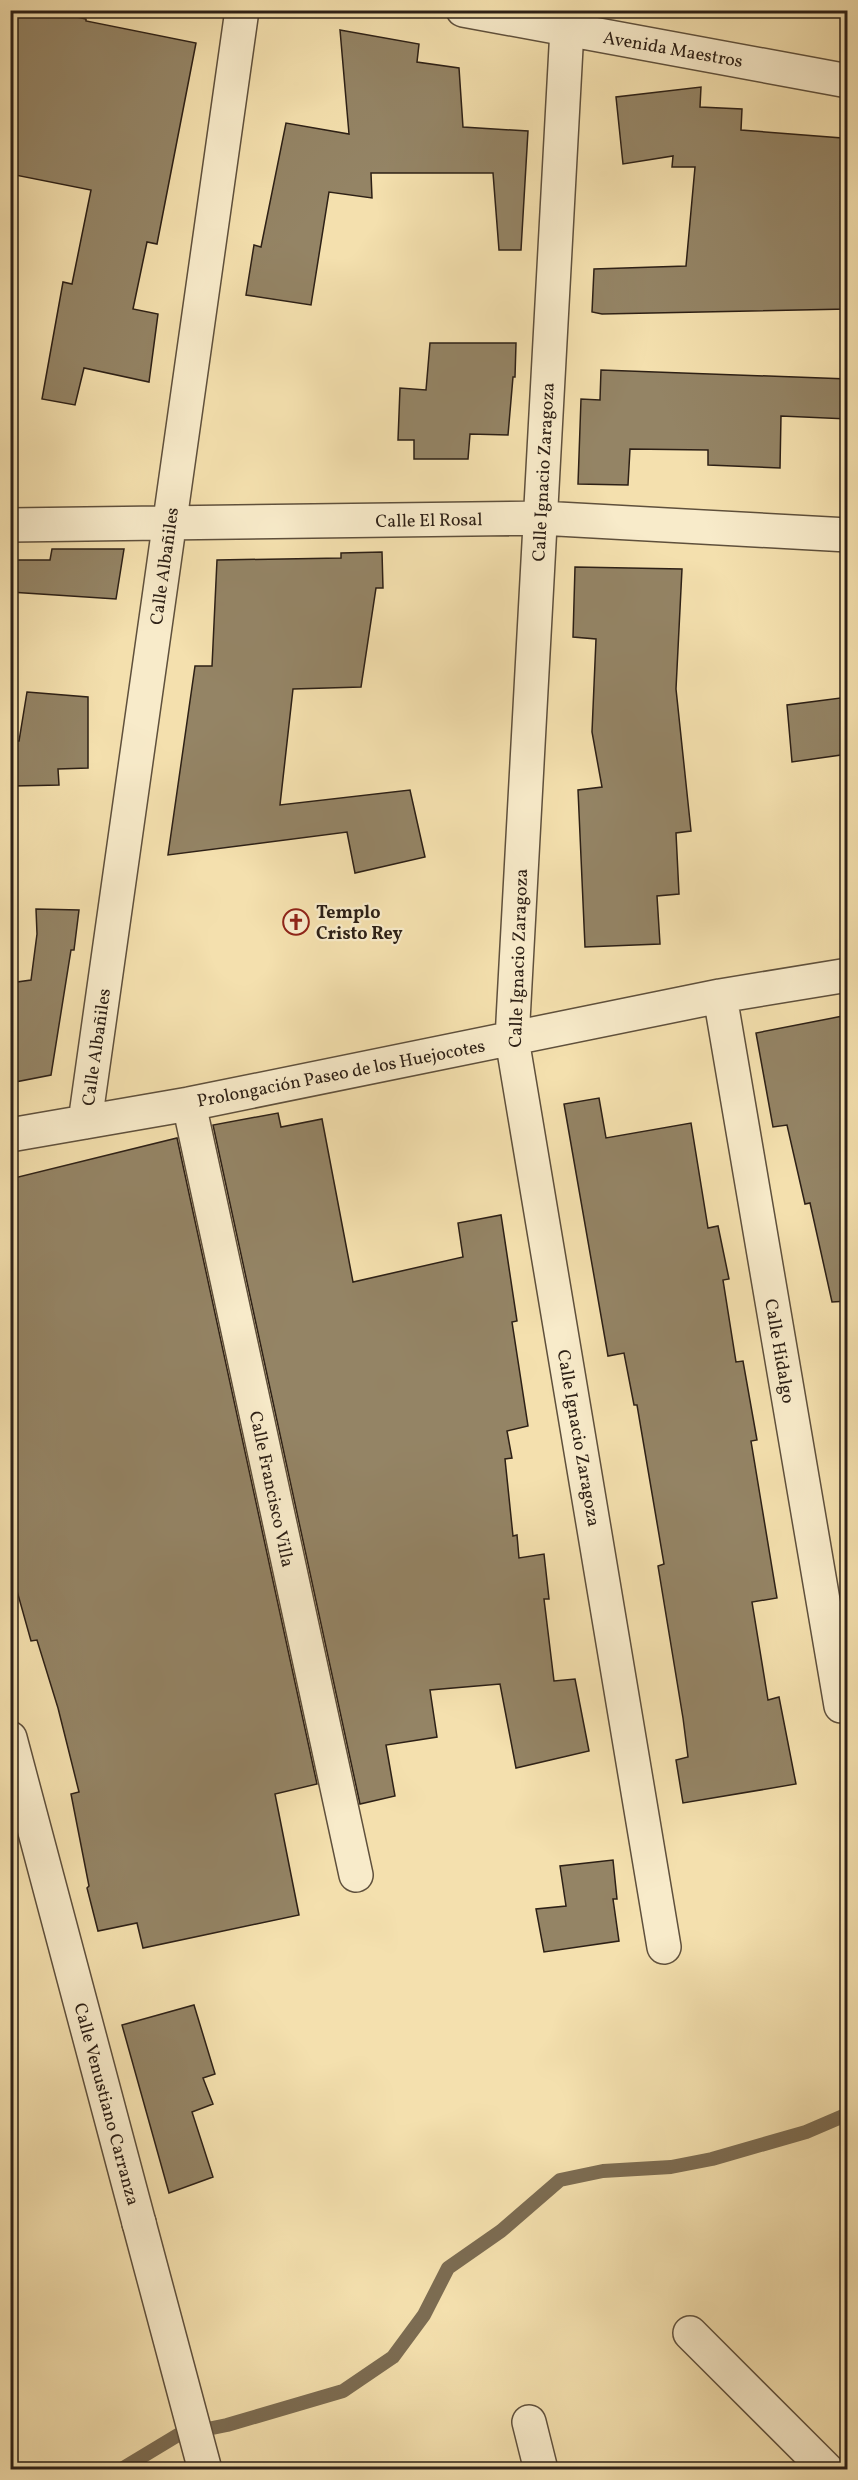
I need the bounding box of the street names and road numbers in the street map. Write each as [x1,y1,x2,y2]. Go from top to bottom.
street label: Avenida Maestros [601,26,745,75]
street label: Calle Ignacio Zaragoza [527,382,562,562]
street label: Calle Albañiles [145,506,186,627]
street label: Calle El Rosal [375,508,483,535]
street label: Calle Ignacio Zaragoza [504,868,535,1048]
street label: Calle Albañiles [77,987,118,1108]
street label: Prolongación Paseo de los Huejocotes [195,1034,487,1115]
street label: Calle Hidalgo [757,1297,800,1406]
street label: Calle Ignacio Zaragoza [550,1348,605,1529]
street label: Calle Francisco Villa [242,1409,299,1570]
street label: Calle Venustiano Carranza [66,2000,145,2209]

